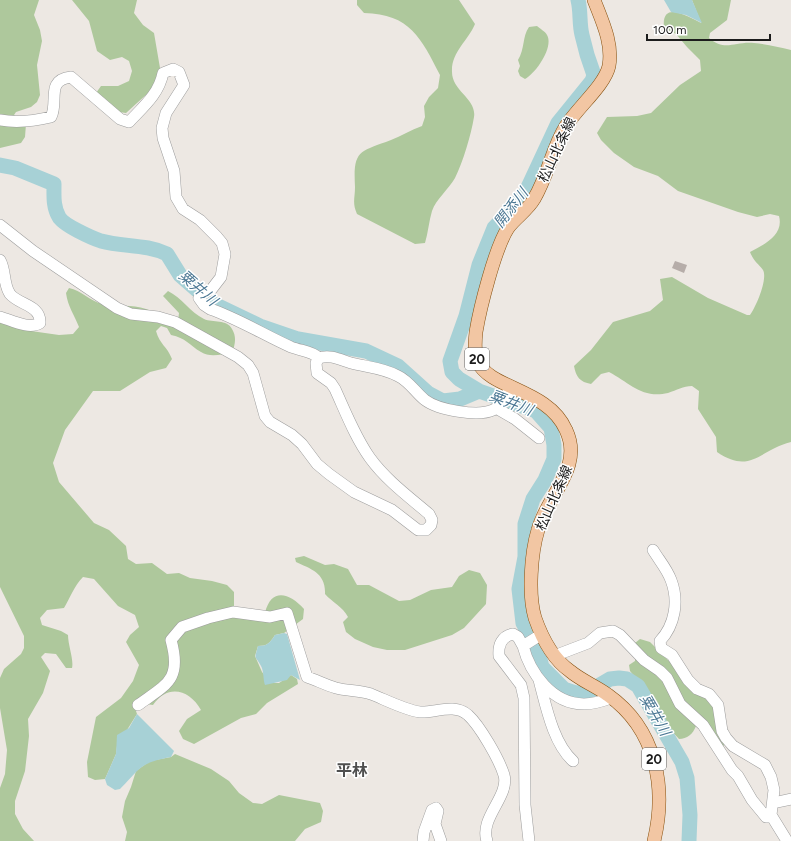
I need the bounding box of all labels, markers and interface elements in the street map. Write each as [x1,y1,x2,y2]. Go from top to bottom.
scale bar [647,16,770,42]
text: 100 m [653,23,687,37]
street label: 松山北条線 [535,115,579,185]
water label: 開添川 [490,183,533,231]
water label: 粟井川 [175,266,222,311]
road number: 20 [465,348,489,370]
water label: 粟井川 [487,387,537,420]
street label: 松山北条線 [532,463,576,533]
water label: 粟井川 [636,691,675,741]
road number: 20 [642,748,666,770]
district label: 平林 [336,761,368,780]

